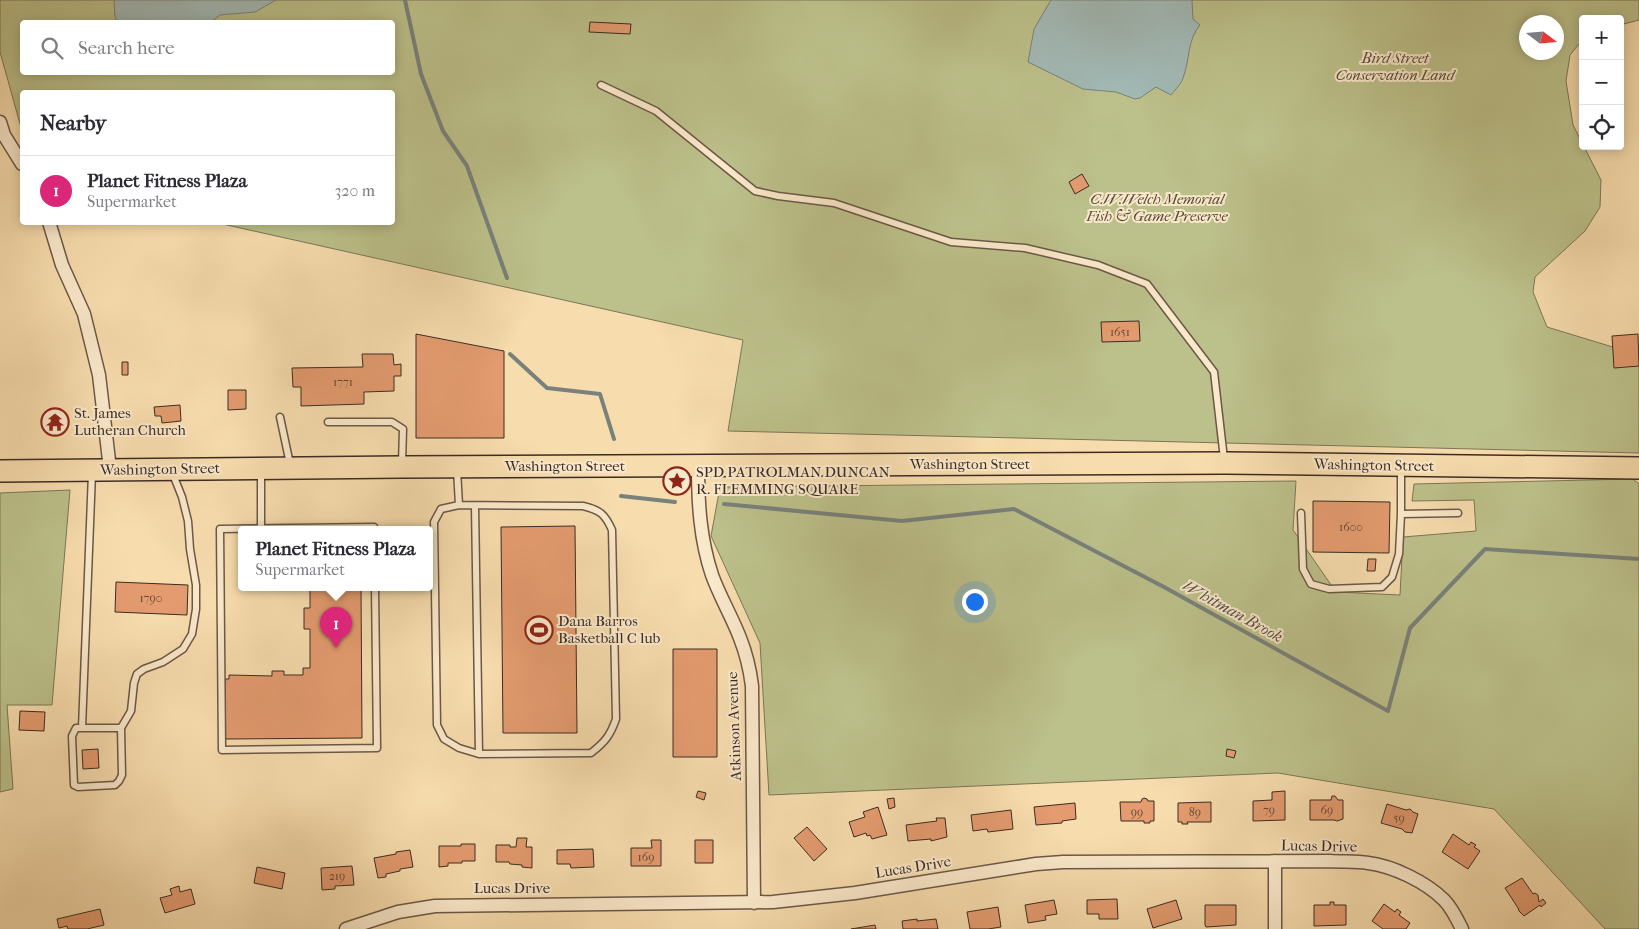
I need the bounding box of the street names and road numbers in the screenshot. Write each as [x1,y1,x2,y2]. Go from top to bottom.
street label: Washington Street [909,455,1031,473]
street label: Washington Street [1313,455,1435,475]
street label: Washington Street [504,457,626,475]
street label: Washington Street [99,459,221,479]
street label: Atkinson Avenue [723,671,745,782]
street label: Lucas Drive [1281,836,1358,856]
street label: Lucas Drive [874,852,953,882]
street label: Lucas Drive [474,879,551,897]

